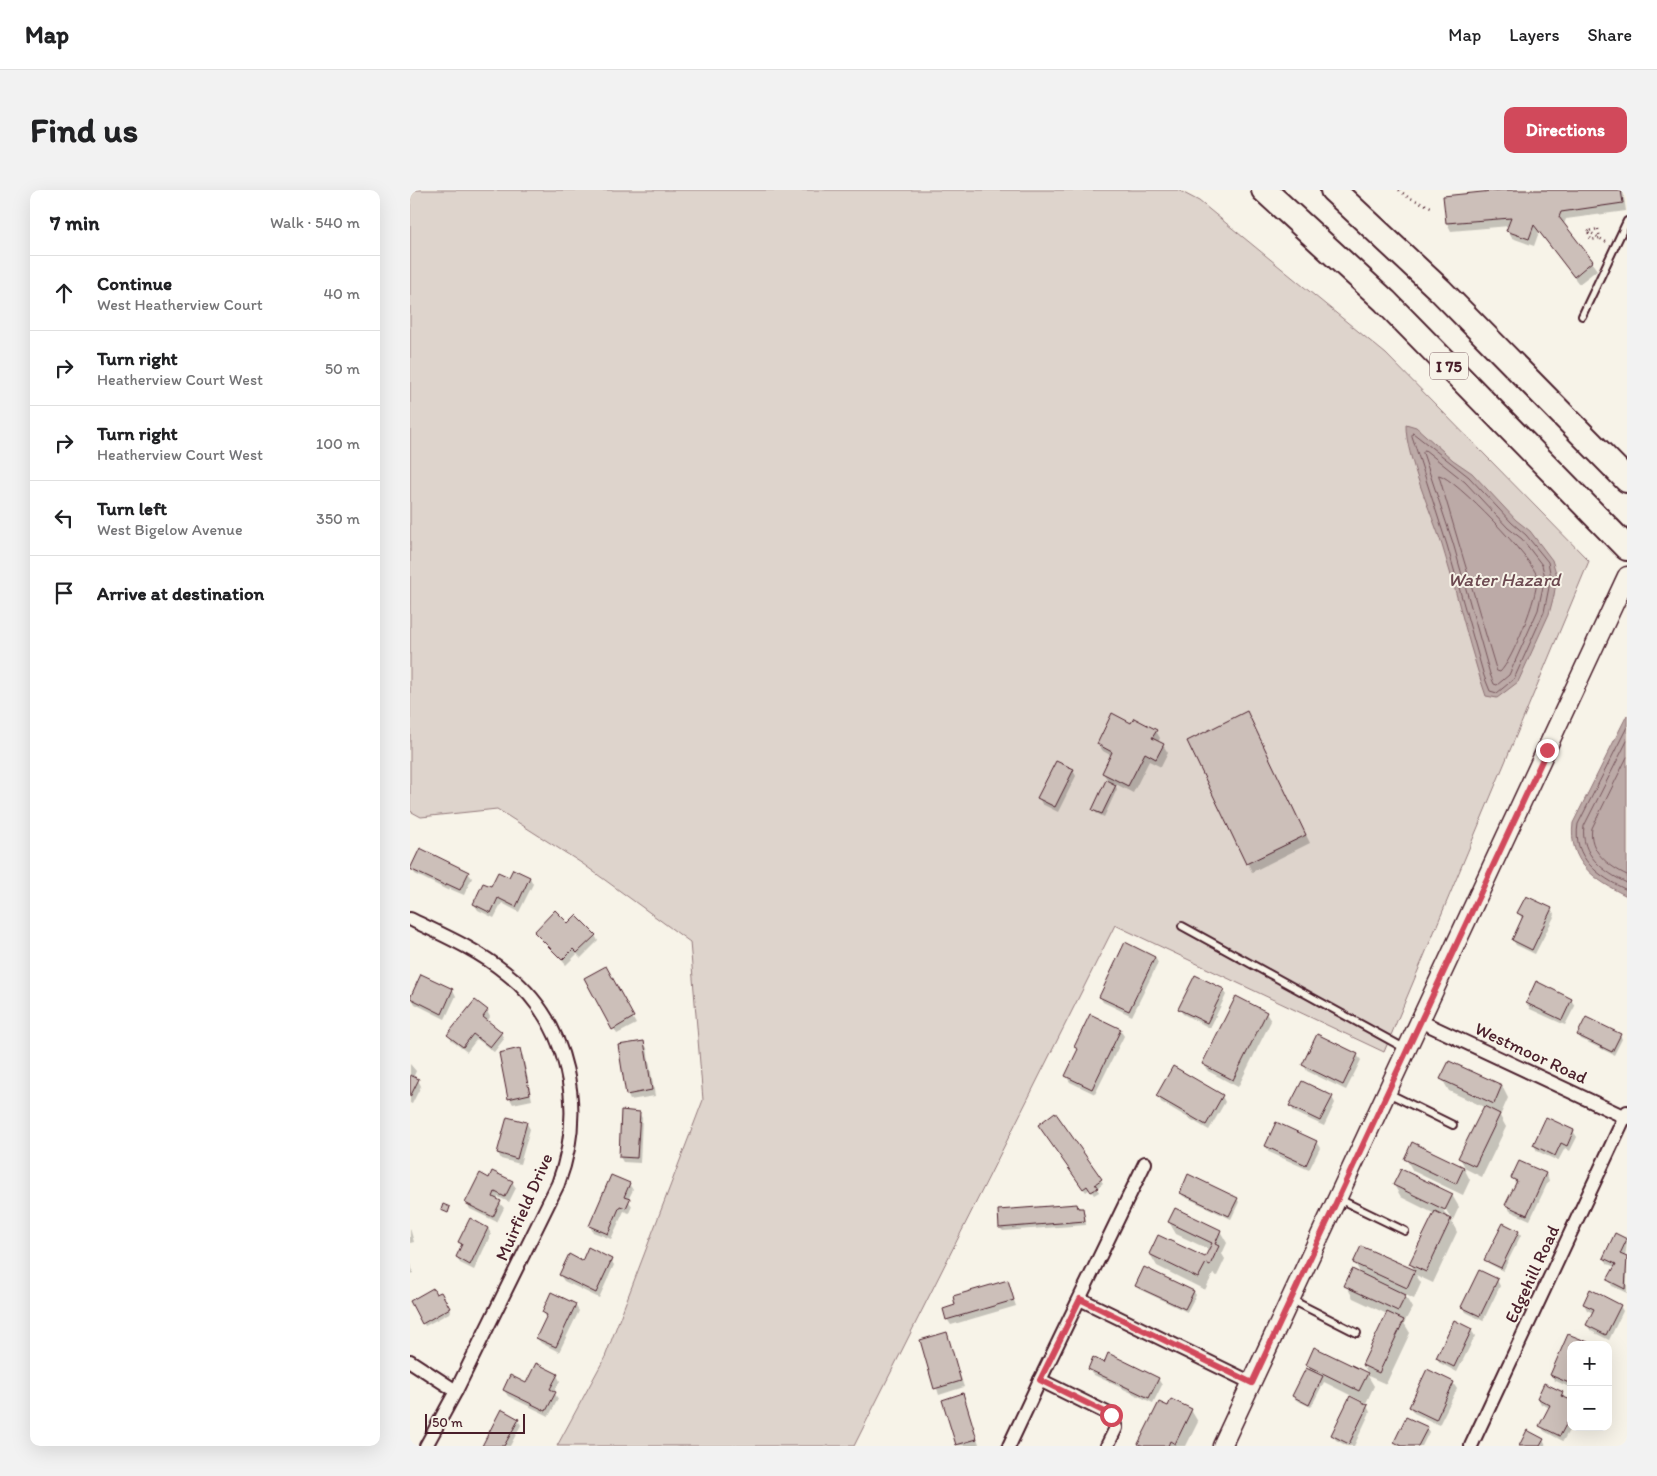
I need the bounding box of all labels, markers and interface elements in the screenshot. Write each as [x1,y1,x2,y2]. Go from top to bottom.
text: Map [25,20,69,49]
text: Map [1448,24,1481,46]
text: Layers [1509,24,1559,46]
text: Share [1587,24,1632,46]
button: Directions [1504,107,1627,153]
text: Find us [30,109,138,151]
text: 7 min [50,210,99,235]
text: Walk · 540 m [270,213,360,232]
text: Continue [97,272,172,295]
icon: ahead [50,279,78,307]
text: 40 m [323,284,360,303]
text: West Heatherview Court [97,295,263,314]
text: Turn right [97,347,178,370]
road number: I 75 [1430,352,1468,380]
icon: right [50,354,78,382]
text: 50 m [325,359,360,378]
text: Heatherview Court West [97,370,263,389]
text: Turn right [97,422,178,445]
icon: right [50,429,78,457]
text: 100 m [316,434,360,453]
text: Heatherview Court West [97,445,263,464]
text: Turn left [97,497,167,520]
icon: left [50,504,78,532]
text: 350 m [316,509,360,528]
text: West Bigelow Avenue [97,520,243,539]
water label: Water Hazard [1448,568,1562,591]
icon: arrive [50,579,78,607]
text: Arrive at destination [97,582,264,605]
route end [1536,739,1559,762]
street label: Westmoor Road [1471,1017,1591,1089]
street label: Muirfield Drive [490,1150,558,1264]
street label: Edgehill Road [1500,1221,1564,1326]
map controls [1567,1341,1612,1431]
button: + [1567,1341,1612,1386]
button: − [1567,1386,1612,1431]
route start [1100,1404,1123,1427]
scale bar [425,1411,525,1434]
text: 50 m [432,1414,463,1431]

